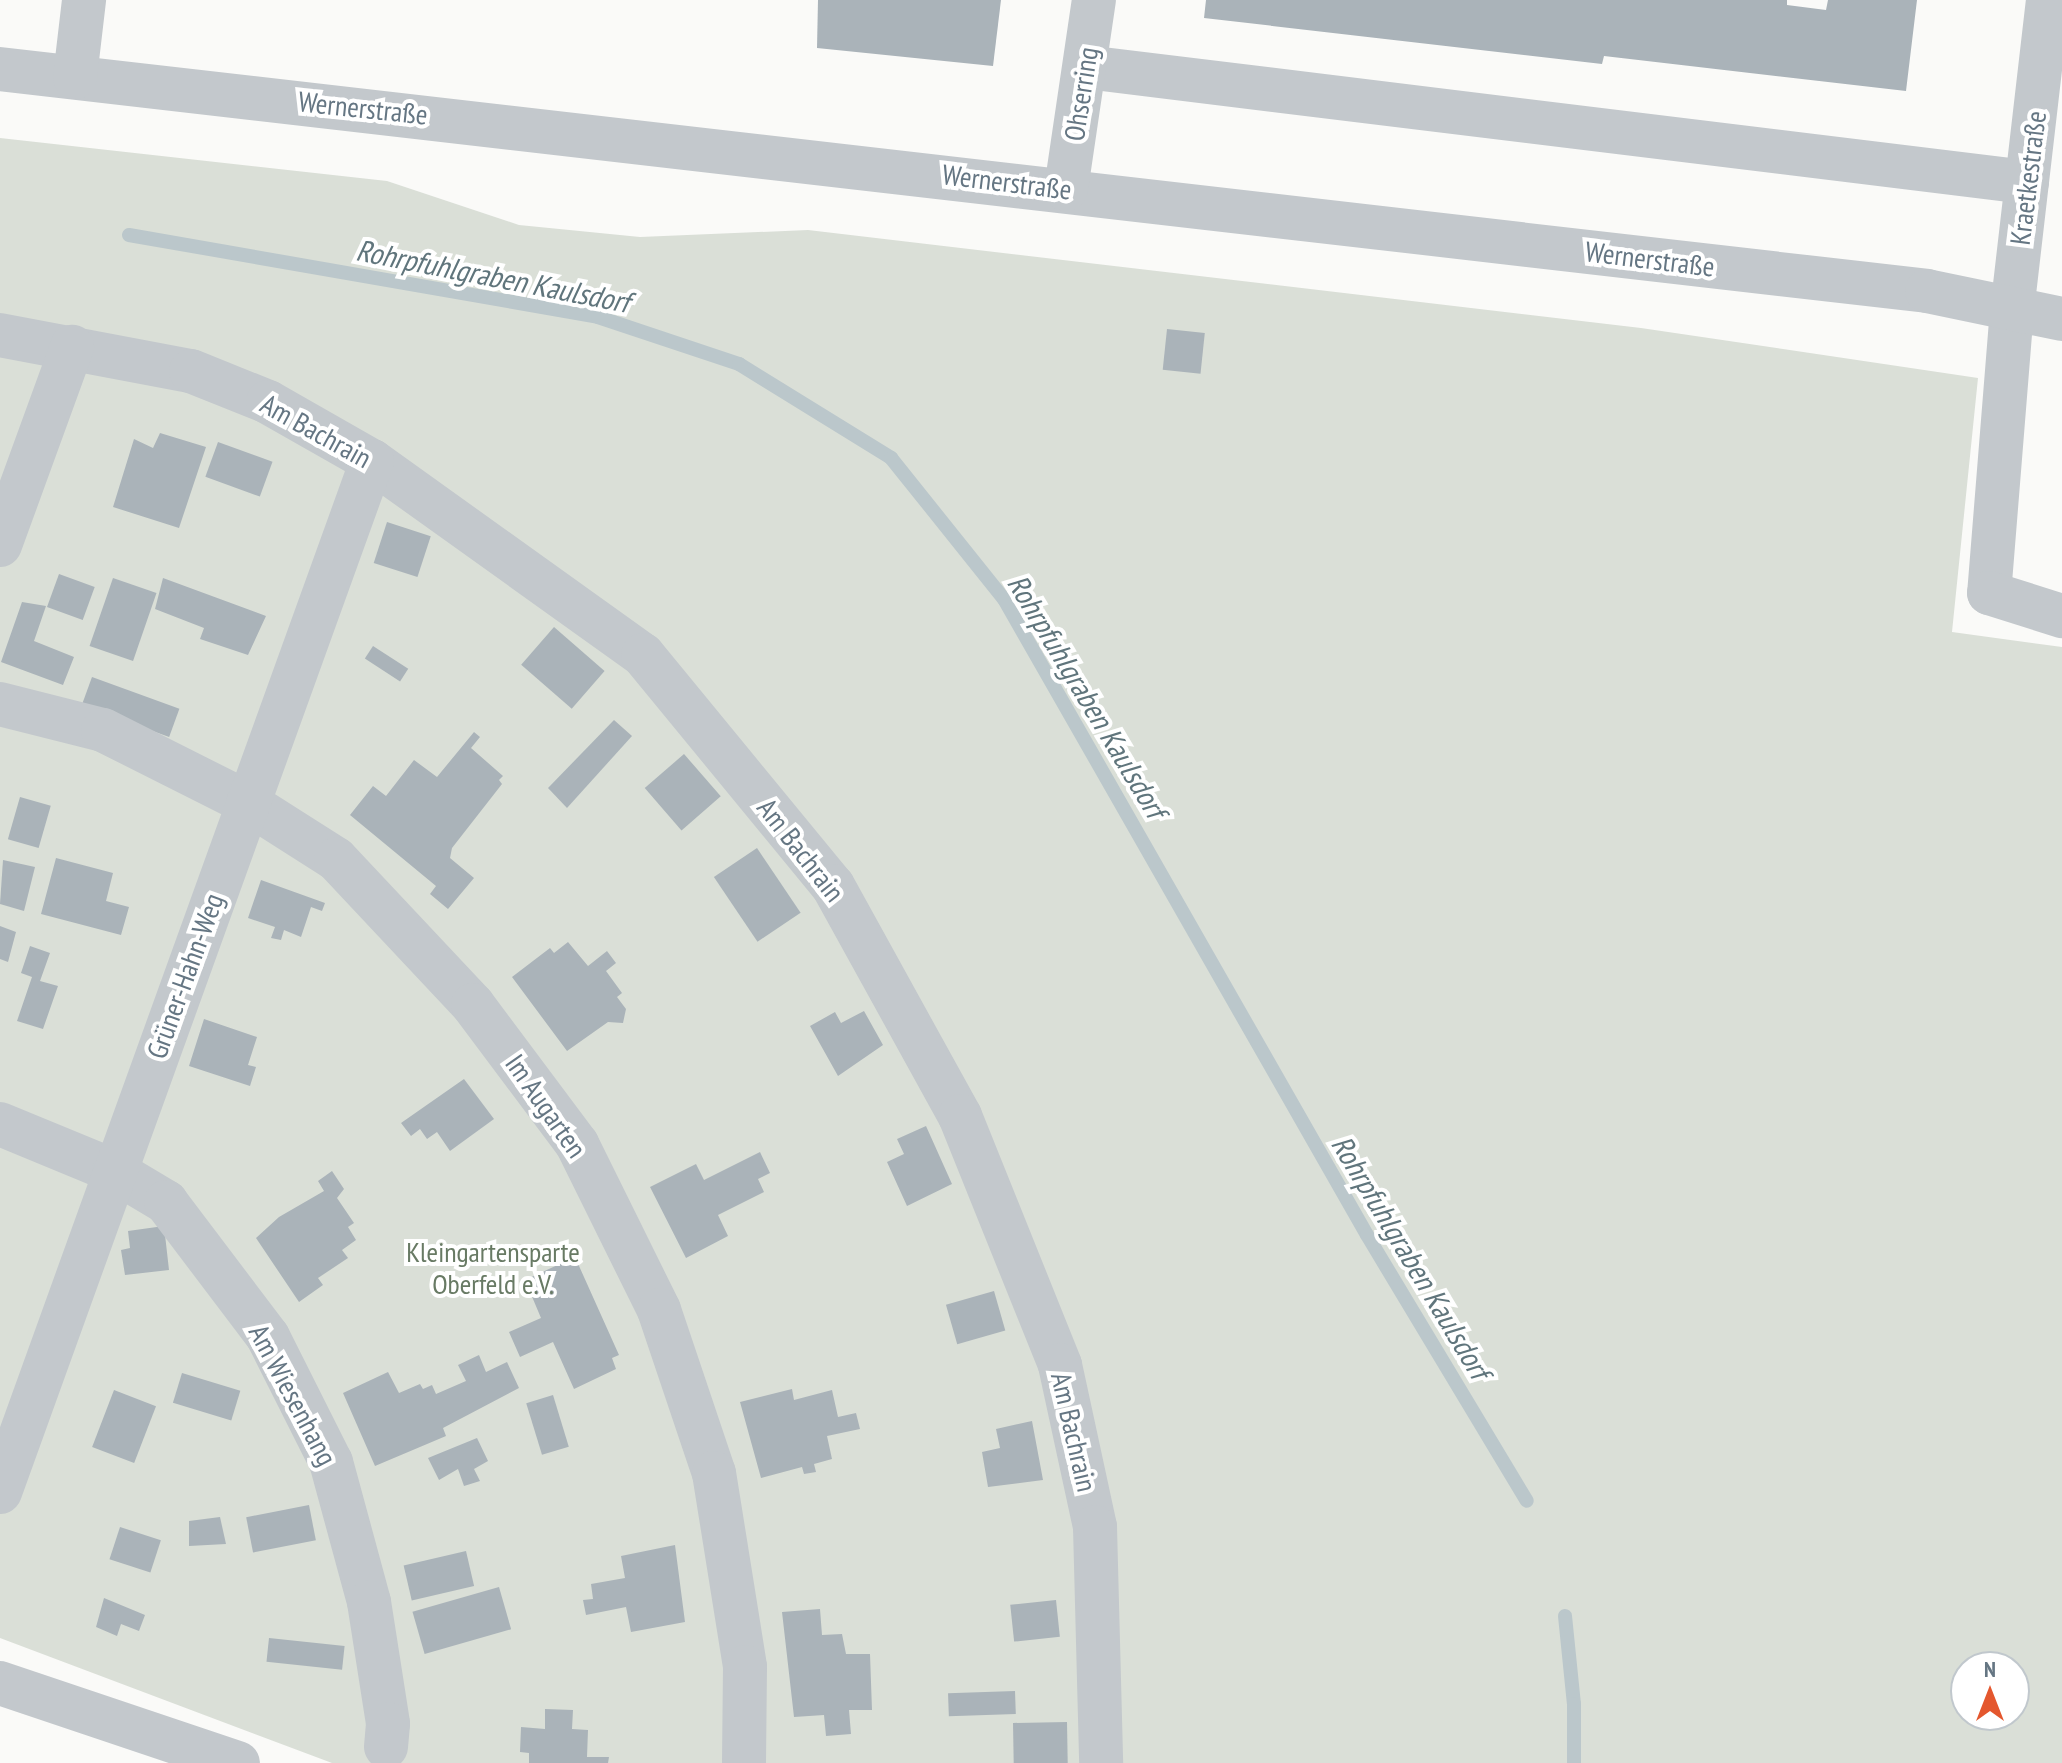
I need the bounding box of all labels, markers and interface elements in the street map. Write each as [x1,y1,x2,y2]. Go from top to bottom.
street label: Ohserring [1057,45,1105,143]
street label: Wernerstraße [297,85,429,131]
street label: Kraetkestraße [2003,109,2053,247]
street label: Wernerstraße [941,157,1073,207]
water label: Rohrpfuhlgraben Kaulsdorf [353,232,633,320]
street label: Wernerstraße [1584,234,1716,284]
street label: Am Bachrain [255,387,377,475]
water label: Rohrpfuhlgraben Kaulsdorf [1000,568,1174,824]
street label: Am Bachrain [750,792,852,908]
street label: Grüner-Hahn-Weg [140,889,230,1063]
street label: Im Augarten [498,1048,594,1164]
water label: Rohrpfuhlgraben Kaulsdorf [1324,1129,1498,1385]
park label: Kleingartensparte Oberfeld e.V. [406,1235,580,1301]
street label: Am Wiesenhang [242,1319,344,1471]
street label: Am Bachrain [1044,1369,1104,1495]
north arrow [1950,1651,2030,1731]
text: N [1984,1655,1996,1683]

